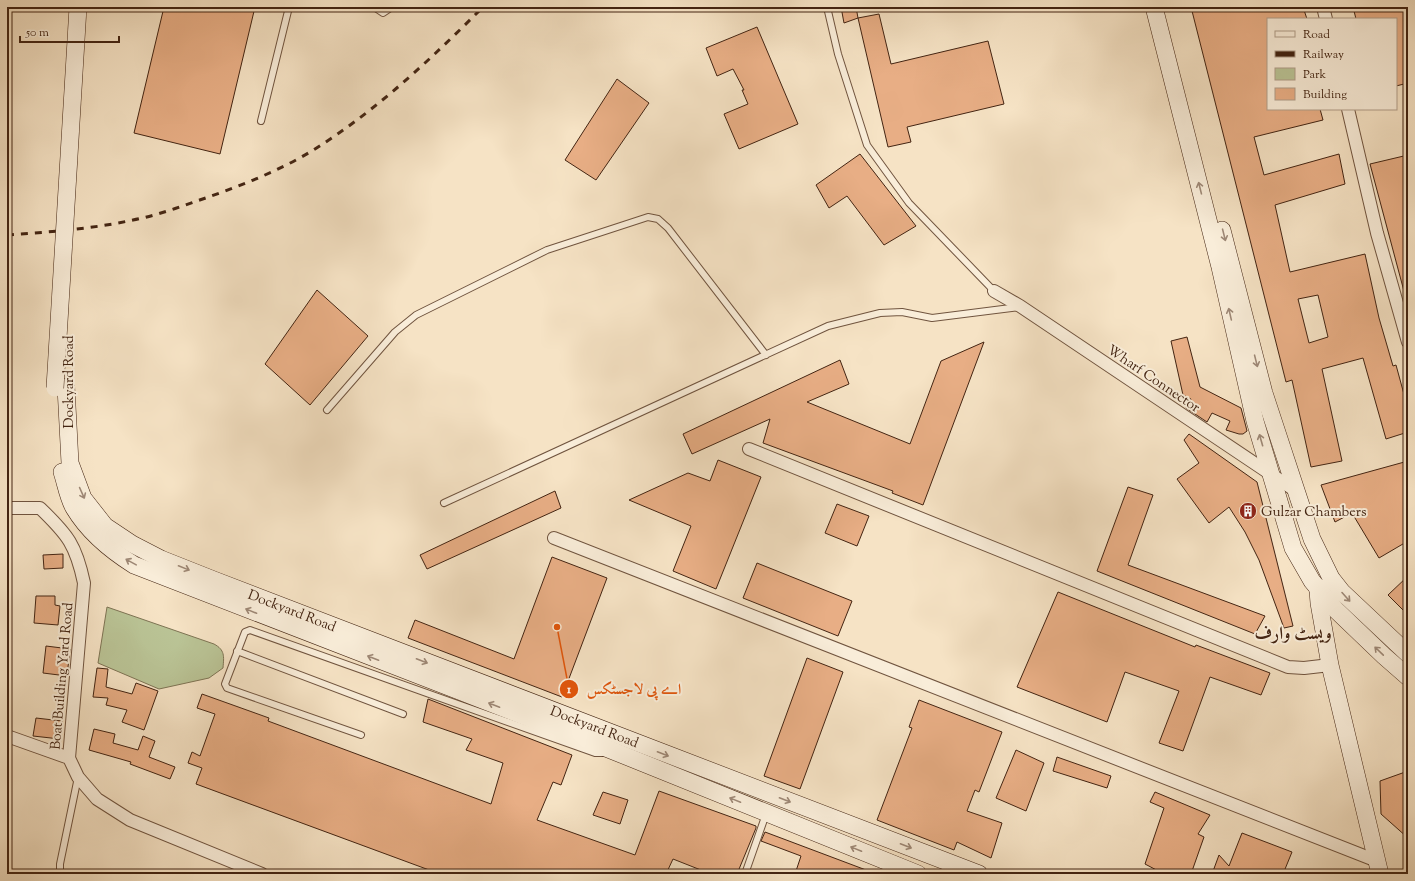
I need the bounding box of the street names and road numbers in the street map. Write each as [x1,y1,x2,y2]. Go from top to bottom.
street label: Dockyard Road [60,335,80,429]
street label: Wharf Connector [1102,341,1204,419]
street label: Dockyard Road [244,586,339,638]
street label: Boat Building Yard Road [47,602,79,751]
street label: Dockyard Road [547,702,641,754]

